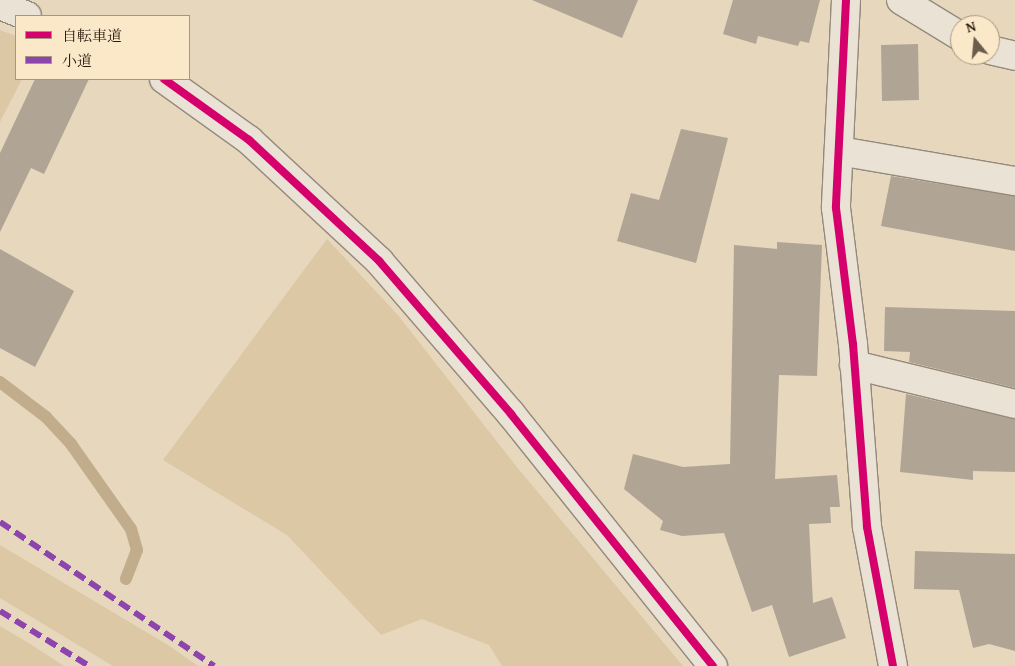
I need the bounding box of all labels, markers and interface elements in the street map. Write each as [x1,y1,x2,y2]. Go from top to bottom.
legend [15,15,190,80]
north arrow [950,15,1000,65]
text: N [964,16,978,38]
text: 自転車道 [62,25,122,46]
text: 小道 [62,50,92,71]

